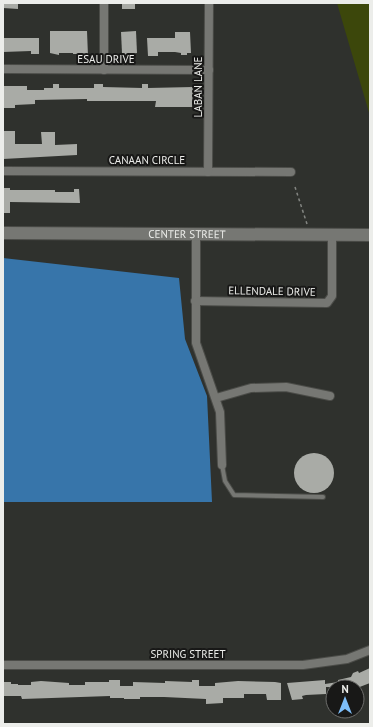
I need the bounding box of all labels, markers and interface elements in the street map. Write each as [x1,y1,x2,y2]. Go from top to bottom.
street label: ESAU DRIVE [77,52,135,66]
street label: LABAN LANE [191,56,205,117]
street label: CANAAN CIRCLE [109,153,185,167]
street label: CENTER STREET [148,227,226,241]
street label: ELLENDALE DRIVE [228,283,316,299]
street label: SPRING STREET [150,647,226,661]
north arrow [325,679,365,719]
text: N [341,682,349,696]

